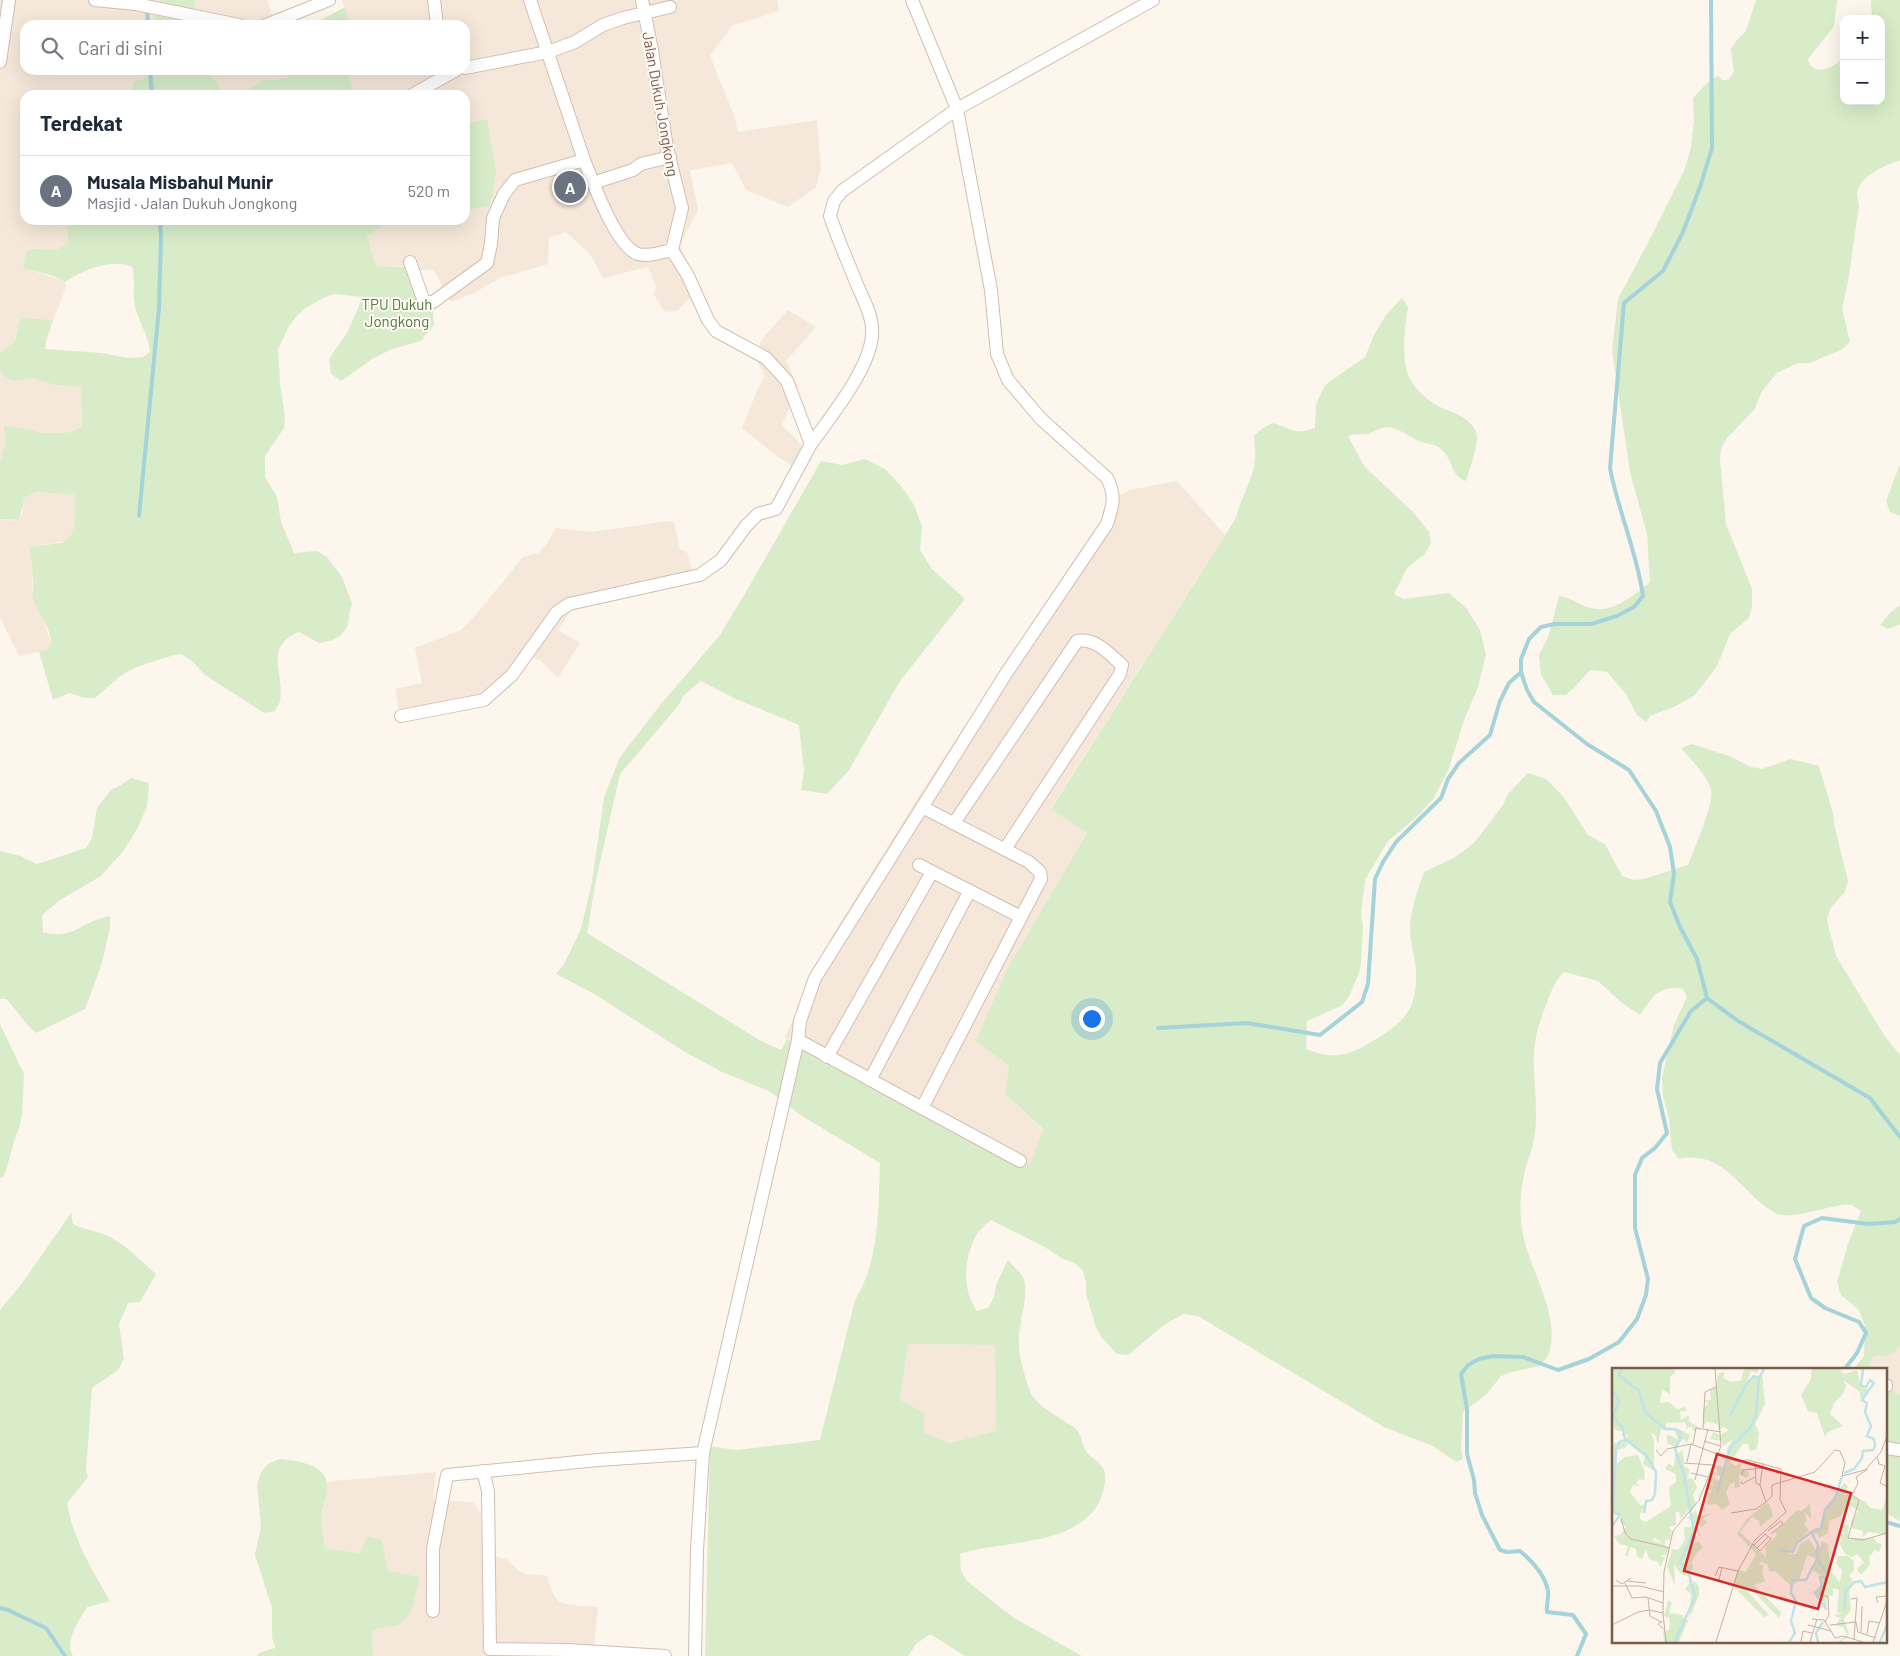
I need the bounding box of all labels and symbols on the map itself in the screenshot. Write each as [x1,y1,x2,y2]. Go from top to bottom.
street label: Jalan Dukuh Jongkong [639,30,683,178]
pin: A [554,168,586,206]
park label: TPU Dukuh Jongkong [362,295,432,330]
your location [1079,1006,1105,1032]
inset map [1612,1368,1888,1644]

